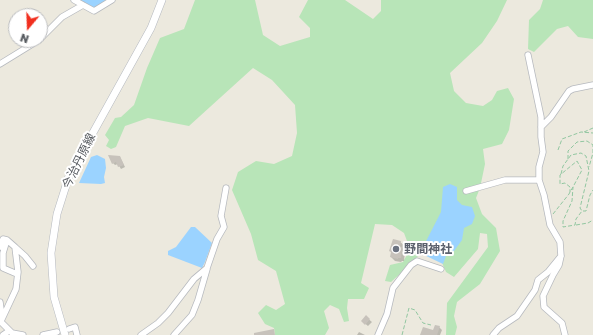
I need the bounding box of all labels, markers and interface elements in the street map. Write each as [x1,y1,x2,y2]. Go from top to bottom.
north arrow [8,8,48,48]
text: N [18,31,30,46]
street label: 今治丹原線 [59,131,99,191]
place label: 野間神社 [404,242,452,256]
marker: 野間神社 [391,244,401,254]

